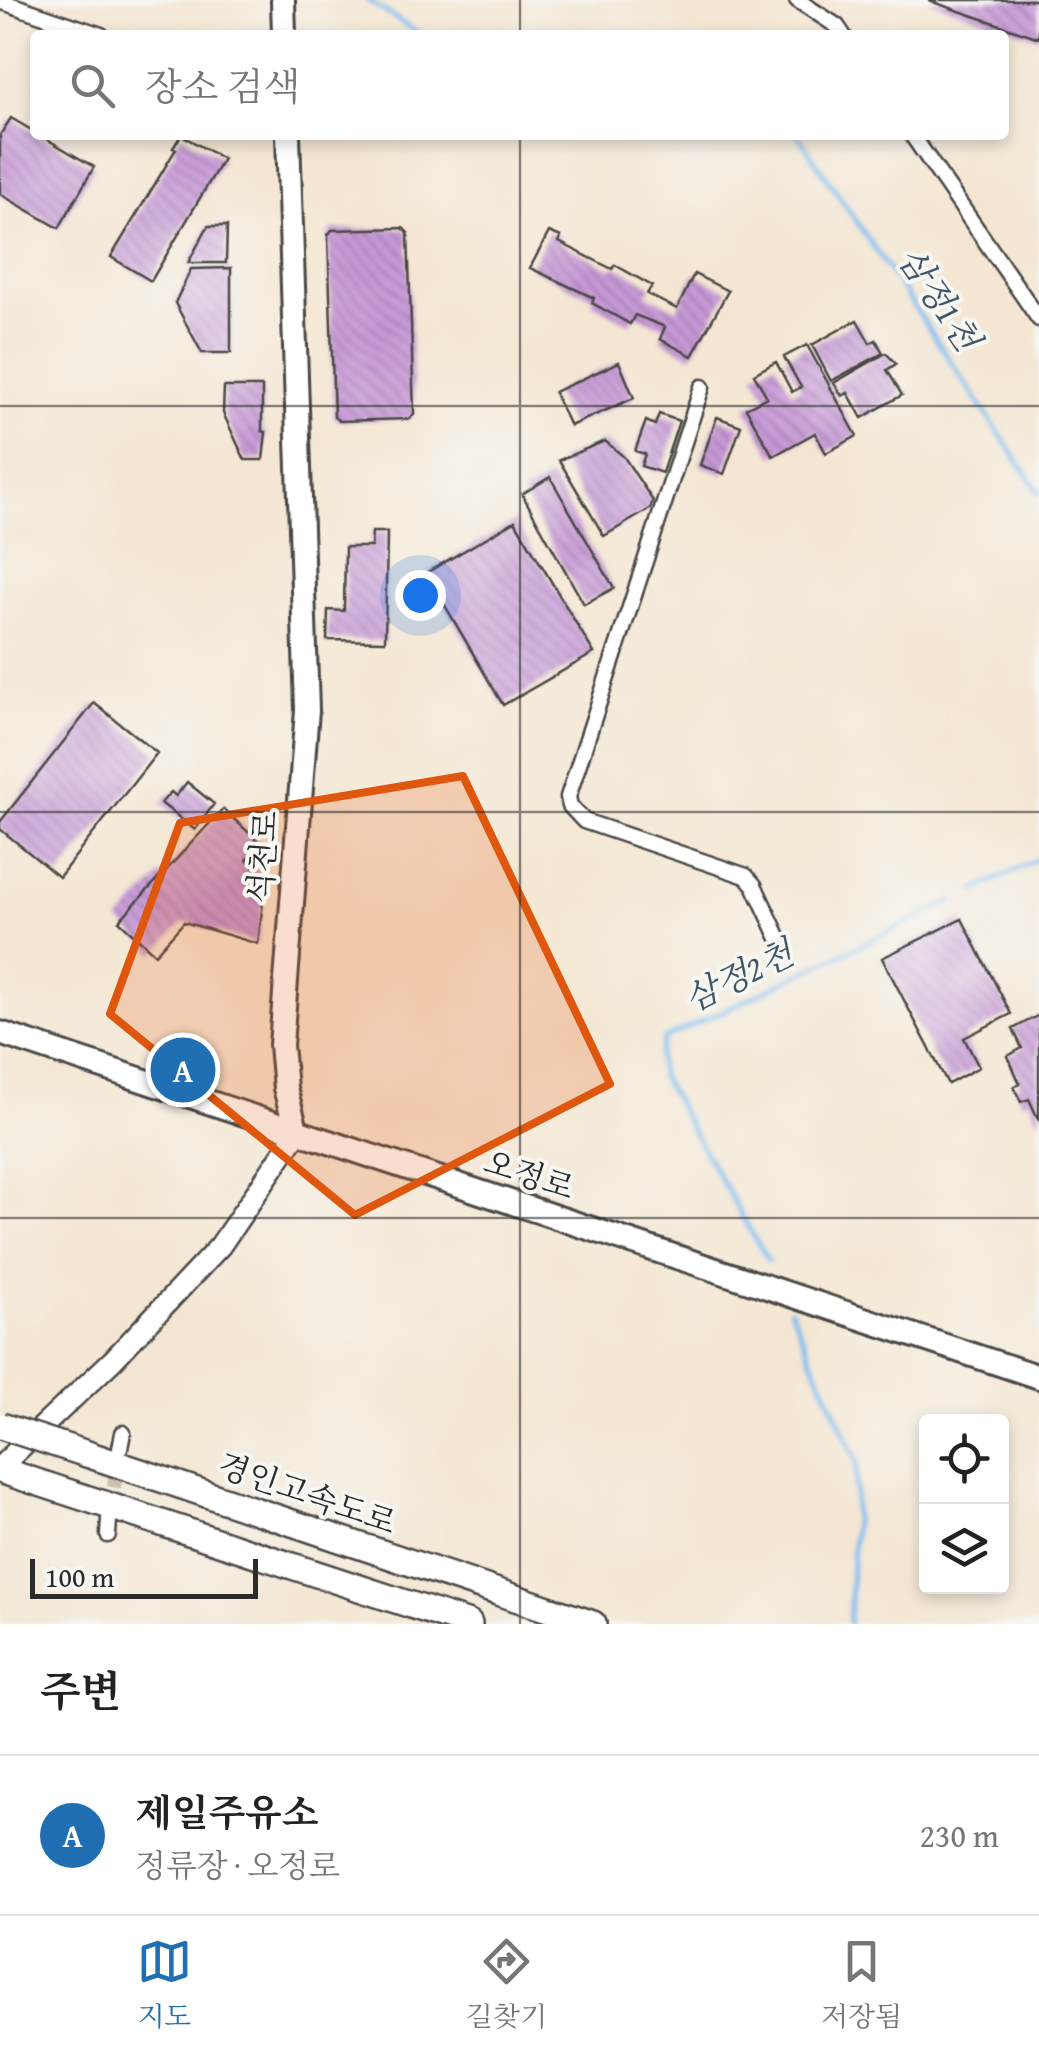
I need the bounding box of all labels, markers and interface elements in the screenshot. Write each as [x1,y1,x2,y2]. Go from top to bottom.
search box [30,30,1009,140]
icon: search [65,58,120,113]
text: 장소 검색 [145,58,300,114]
water label: 삼정1천 [886,236,994,363]
your location [395,570,446,621]
street label: 석천로 [236,809,289,905]
water label: 삼정2천 [675,926,804,1024]
pin: A [150,1032,216,1108]
street label: 오정로 [478,1138,581,1211]
map controls [919,1414,1009,1594]
button: locate [919,1414,1009,1504]
street label: 경인고속도로 [212,1441,403,1546]
button: layers [919,1504,1009,1594]
scale bar [30,1554,258,1598]
text: 100 m [45,1556,114,1597]
text: 주변 [40,1660,121,1721]
text: 제일주유소 [135,1784,319,1840]
text: A [62,1812,83,1859]
text: 230 m [920,1812,999,1859]
text: 정류장 · 오정로 [135,1842,340,1889]
tab: 지도 [137,1934,192,2036]
tab: 길찾기 [466,1934,547,2036]
tab: 저장됨 [821,1934,902,2036]

